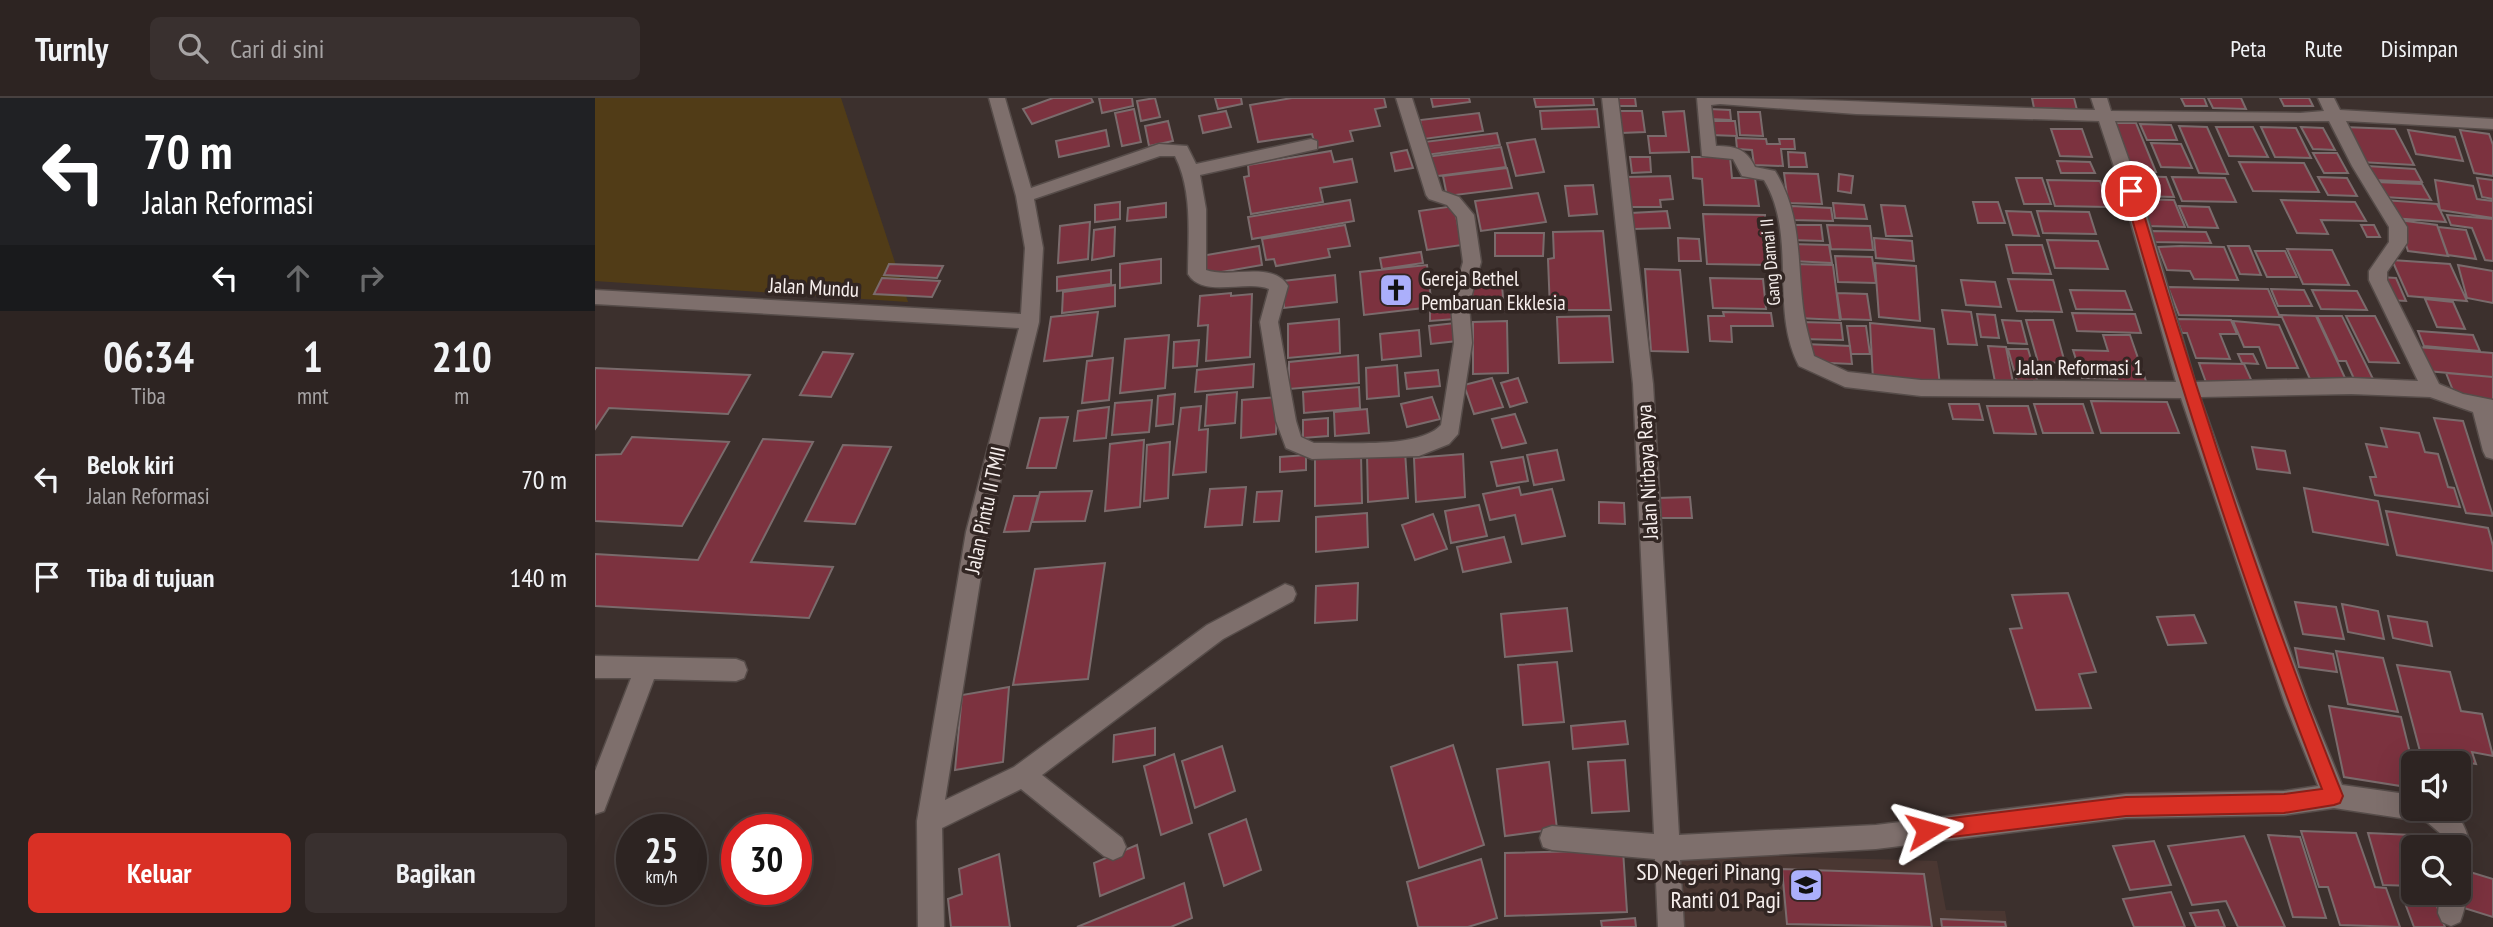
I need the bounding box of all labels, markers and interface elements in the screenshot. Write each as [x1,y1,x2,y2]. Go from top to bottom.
search box [150,17,640,80]
text: Turnly [35,27,108,70]
icon: search [174,29,212,67]
text: Cari di sini [230,32,324,65]
text: Peta [2230,33,2266,64]
text: Rute [2304,33,2343,64]
text: Disimpan [2381,33,2458,64]
text: 70 m [143,119,232,183]
icon: left [28,126,119,217]
pin [2101,161,2161,221]
icon: arrive [2112,172,2150,210]
text: Jalan Reformasi [143,181,314,223]
street label: Gang Damai II [1755,218,1785,306]
icon: left [206,259,244,297]
icon: ahead [279,259,317,297]
icon: right [352,259,390,297]
place label: Gereja Bethel Pembaruan Ekklesia [1421,265,1566,316]
street label: Jalan Mundu [767,271,860,303]
church icon: Gereja Bethel Pembaruan Ekklesia [1377,271,1415,309]
text: 06:34 [103,329,194,384]
text: 1 [303,329,323,384]
text: 210 [432,329,492,384]
street label: Jalan Reformasi 1 [2016,354,2143,381]
text: Tiba [131,381,166,410]
text: mnt [297,381,329,410]
text: m [454,381,469,410]
street label: Jalan Nirbaya Raya [1630,404,1664,541]
street label: Jalan Pintu II TMII [958,444,1012,577]
text: Belok kiri [87,448,174,481]
icon: left [28,460,66,498]
text: 70 m [521,463,567,496]
text: Jalan Reformasi [87,481,210,510]
icon: arrive [28,558,66,596]
text: Tiba di tujuan [87,561,215,594]
text: 140 m [509,561,567,594]
map controls [2401,751,2471,905]
button: sound [2401,751,2471,821]
position arrow [1890,793,1964,867]
speed limit sign: 30 [721,814,812,905]
text: 25 [645,827,678,873]
button: Keluar [28,833,291,913]
button: Bagikan [305,833,567,913]
button: search [2401,835,2471,905]
place label: SD Negeri Pinang Ranti 01 Pagi [1636,856,1781,915]
text: km/h [646,865,677,888]
school or university icon: SD Negeri Pinang Ranti 01 Pagi [1787,866,1825,904]

